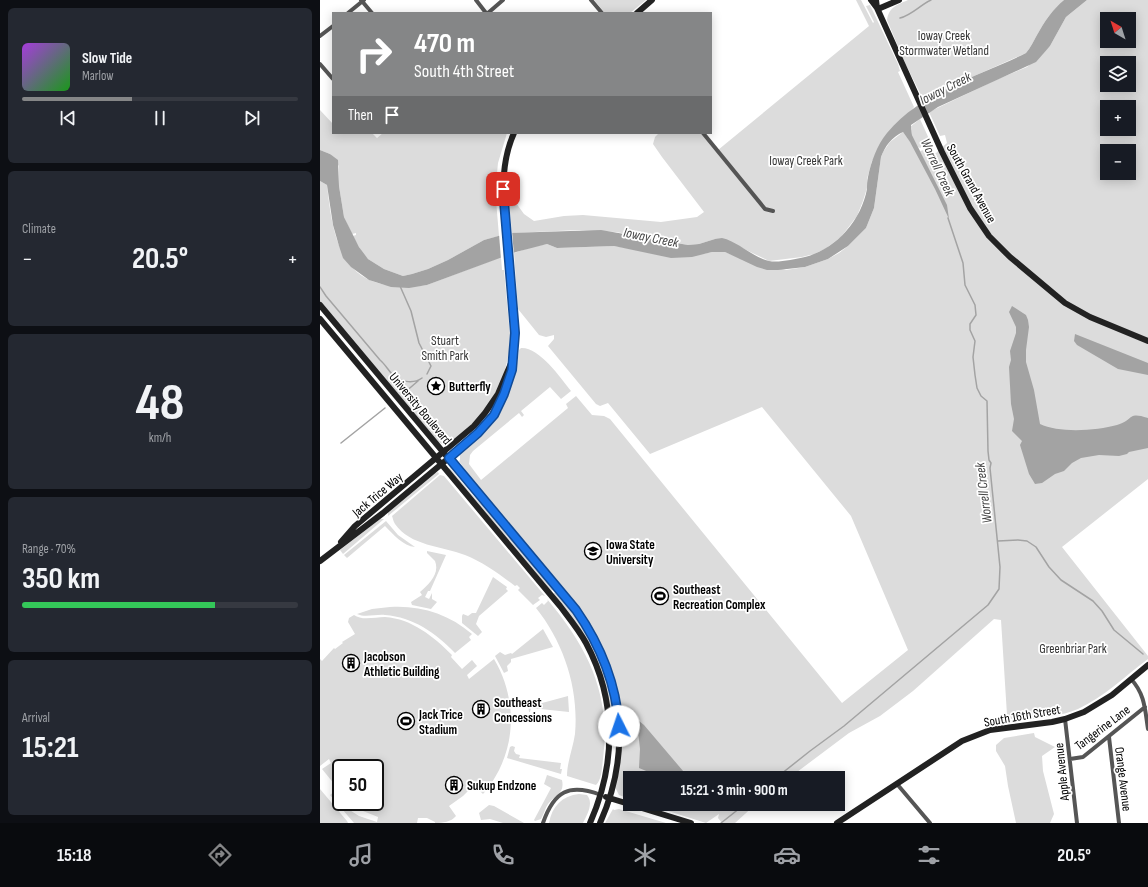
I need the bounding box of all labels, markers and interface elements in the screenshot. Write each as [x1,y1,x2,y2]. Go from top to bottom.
north arrow [1100,12,1136,48]
map controls [1100,12,1136,180]
text: 470 m [414,27,475,60]
icon: right [348,28,400,80]
park label: Ioway Creek Stormwater Wetland [899,28,989,59]
text: Slow Tide [82,49,132,68]
button: layers [1100,56,1136,92]
text: South 4th Street [414,61,514,82]
text: Marlow [82,68,114,84]
water label: Ioway Creek [917,68,975,109]
button: + [1100,100,1136,136]
icon: arrive [381,104,403,126]
text: Then [348,106,373,125]
icon: previous [57,107,79,129]
icon: pause [149,107,171,129]
icon: next [241,107,263,129]
water label: Worrell Creek [917,136,959,199]
street label: South Grand Avenue [943,141,999,226]
button: − [1100,144,1136,180]
park label: Ioway Creek Park [769,153,843,169]
pin [486,172,520,206]
icon: arrive [492,178,514,200]
text: Climate [22,221,56,237]
water label: Ioway Creek [622,224,681,251]
text: 20.5° [132,241,188,277]
text: − [22,246,33,273]
text: + [287,246,298,273]
park label: Stuart Smith Park [422,333,469,364]
street label: University Boulevard [385,369,455,448]
text: 48 [136,372,184,435]
place icon: Butterfly [426,376,446,396]
place label: Butterfly [449,379,491,395]
text: km/h [149,430,171,446]
water label: Worrell Creek [971,461,996,524]
street label: Jack Trice Way [348,469,406,521]
place label: Iowa State University [606,537,655,568]
text: Range · 70% [22,541,76,557]
school or university icon: Iowa State University [583,541,603,561]
text: 350 km [22,561,100,597]
place label: Southeast Recreation Complex [673,582,766,613]
sports icon: Southeast Recreation Complex [650,586,670,606]
park label: Greenbriar Park [1039,641,1107,657]
place label: Jacobson Athletic Building [363,649,440,680]
building icon: Jacobson Athletic Building [341,653,361,673]
place label: Southeast Concessions [494,695,552,726]
building icon: Southeast Concessions [471,699,491,719]
street label: South 16th Street [983,701,1062,731]
street label: Tangerine Lane [1072,702,1133,754]
position arrow [598,705,640,747]
place label: Jack Trice Stadium [418,707,463,738]
text: Arrival [22,710,50,726]
sports icon: Jack Trice Stadium [396,711,416,731]
text: 15:21 [22,730,79,766]
street label: Apple Avenue [1051,742,1073,803]
street label: Orange Avenue [1111,746,1135,812]
speed limit sign: 50 [332,759,384,811]
building icon: Sukup Endzone [444,775,464,795]
place label: Sukup Endzone [467,778,537,794]
text: 15:21 · 3 min · 900 m [680,781,788,800]
icon: directions [206,841,234,869]
icon: music [347,841,375,869]
icon: phone [489,841,517,869]
icon: climate [631,841,659,869]
icon: car [773,841,801,869]
icon: filters [915,841,943,869]
text: 15:18 [57,845,92,866]
text: 20.5° [1057,845,1091,866]

